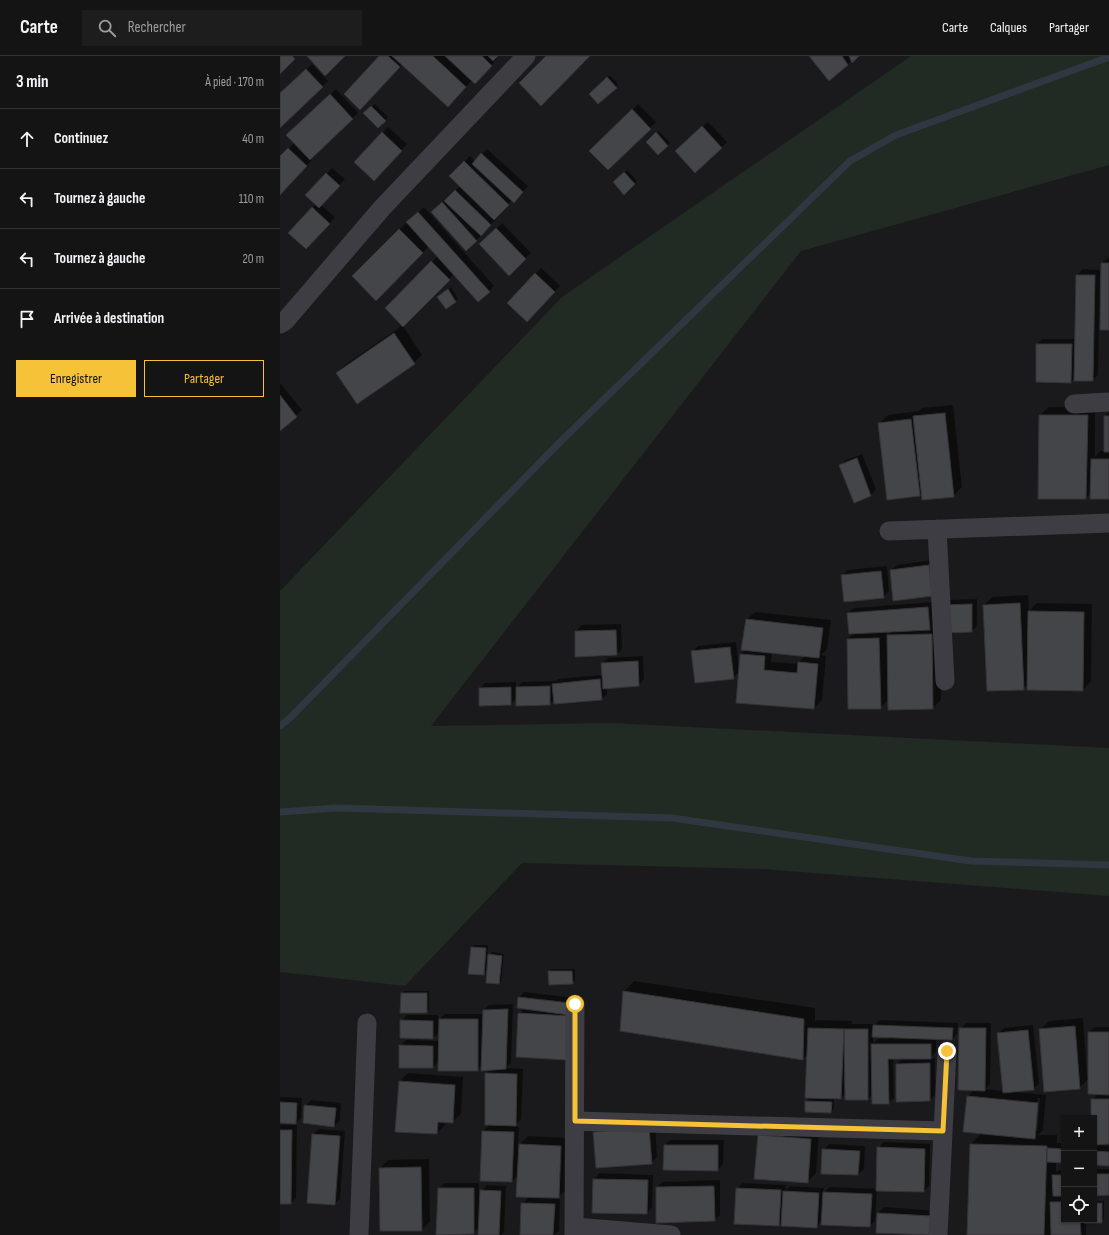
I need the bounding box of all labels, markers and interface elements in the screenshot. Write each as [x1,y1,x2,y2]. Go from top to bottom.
search box [82,10,362,46]
text: Carte [20,16,58,39]
icon: search [96,17,118,39]
text: Rechercher [128,18,186,37]
text: Carte [942,19,968,36]
text: Calques [990,19,1027,36]
text: Partager [1049,19,1089,36]
text: 3 min [16,72,49,92]
text: À pied · 170 m [205,74,264,90]
icon: ahead [16,128,38,150]
text: Continuez [54,129,108,148]
text: 40 m [242,131,264,147]
icon: left [16,188,38,210]
text: Tournez à gauche [54,189,145,208]
text: 110 m [239,191,264,207]
icon: left [16,248,38,270]
text: Tournez à gauche [54,249,145,268]
text: 20 m [242,251,264,267]
icon: arrive [16,308,38,330]
text: Arrivée à destination [54,309,164,328]
button: Enregistrer [16,360,136,397]
button: Partager [144,360,264,397]
route start [566,995,584,1013]
route end [938,1042,956,1060]
map controls [1061,1115,1097,1223]
button: + [1061,1115,1097,1151]
button: − [1061,1151,1097,1187]
button: locate [1061,1187,1097,1223]

